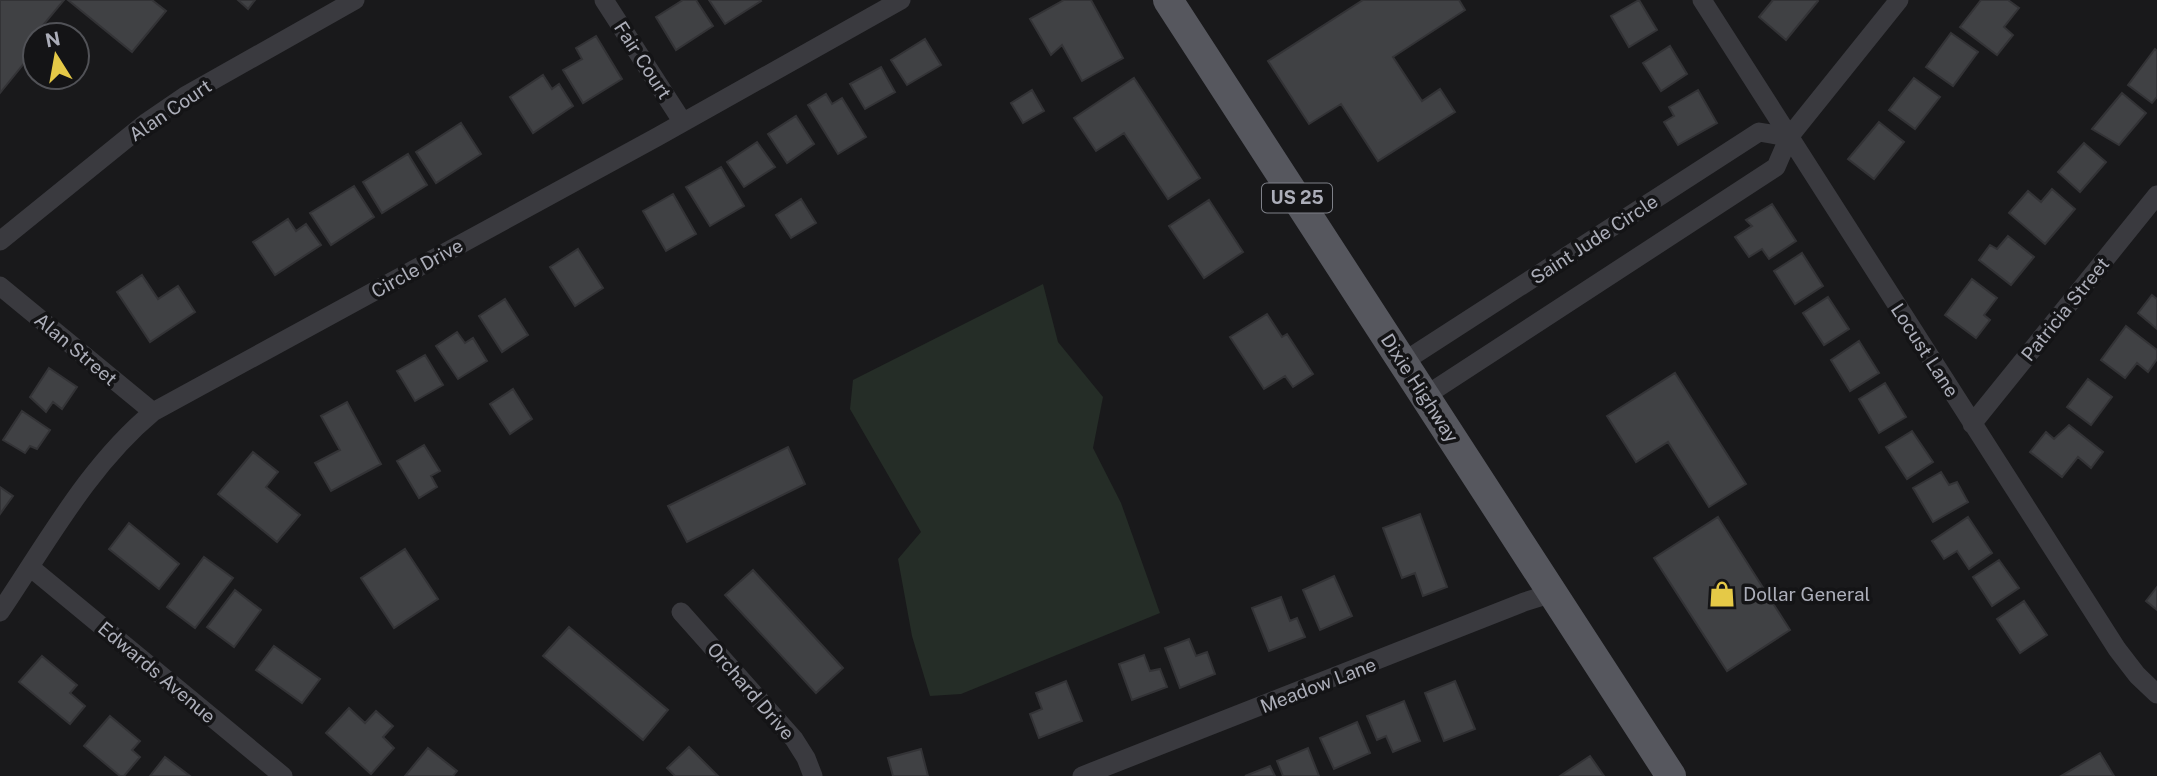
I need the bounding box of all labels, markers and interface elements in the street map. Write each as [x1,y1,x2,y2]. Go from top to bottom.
street label: Fair Court [610,17,676,103]
north arrow [21,21,91,91]
text: N [43,27,62,52]
street label: Alan Court [125,74,215,146]
road number: US 25 [1262,183,1332,212]
street label: Saint Jude Circle [1526,190,1662,288]
street label: Circle Drive [367,234,467,302]
street label: Patricia Street [2016,253,2114,365]
street label: Locust Lane [1887,299,1963,401]
street label: Alan Street [30,308,122,390]
street label: Dixie Highway [1377,330,1463,446]
shop icon: Dollar General [1707,579,1737,609]
place label: Dollar General [1743,583,1870,605]
street label: Edwards Avenue [94,617,220,727]
street label: Orchard Drive [703,638,799,744]
street label: Meadow Lane [1257,653,1379,717]

